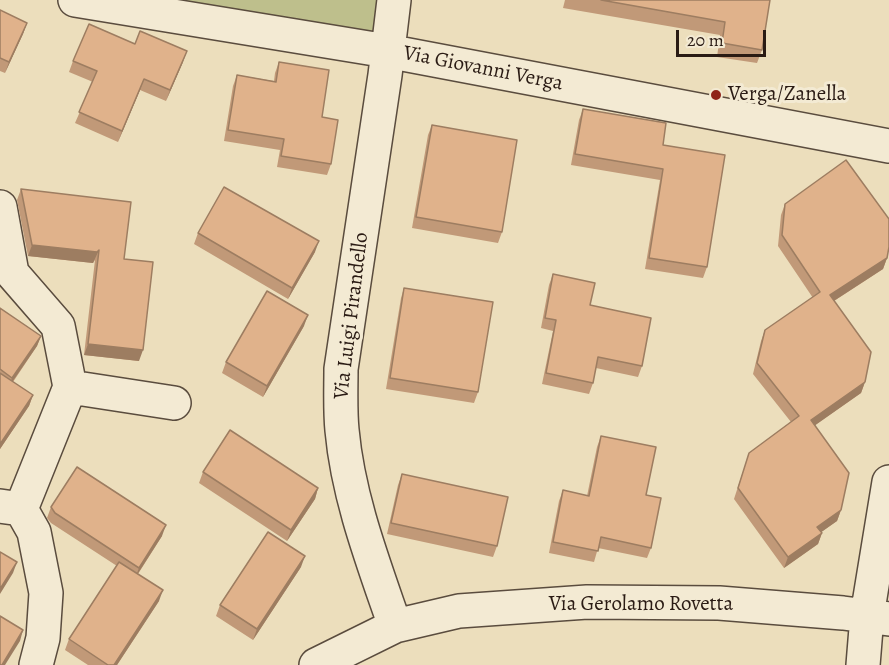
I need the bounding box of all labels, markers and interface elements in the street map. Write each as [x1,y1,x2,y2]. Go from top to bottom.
scale bar [679,18,769,56]
text: 20 m [687,28,724,52]
street label: Via Giovanni Verga [401,41,565,97]
place label: Verga/Zanella [728,82,846,108]
marker: Verga/Zanella [709,88,723,102]
street label: Via Luigi Pirandello [329,231,375,401]
street label: Via Gerolamo Rovetta [549,592,733,618]

